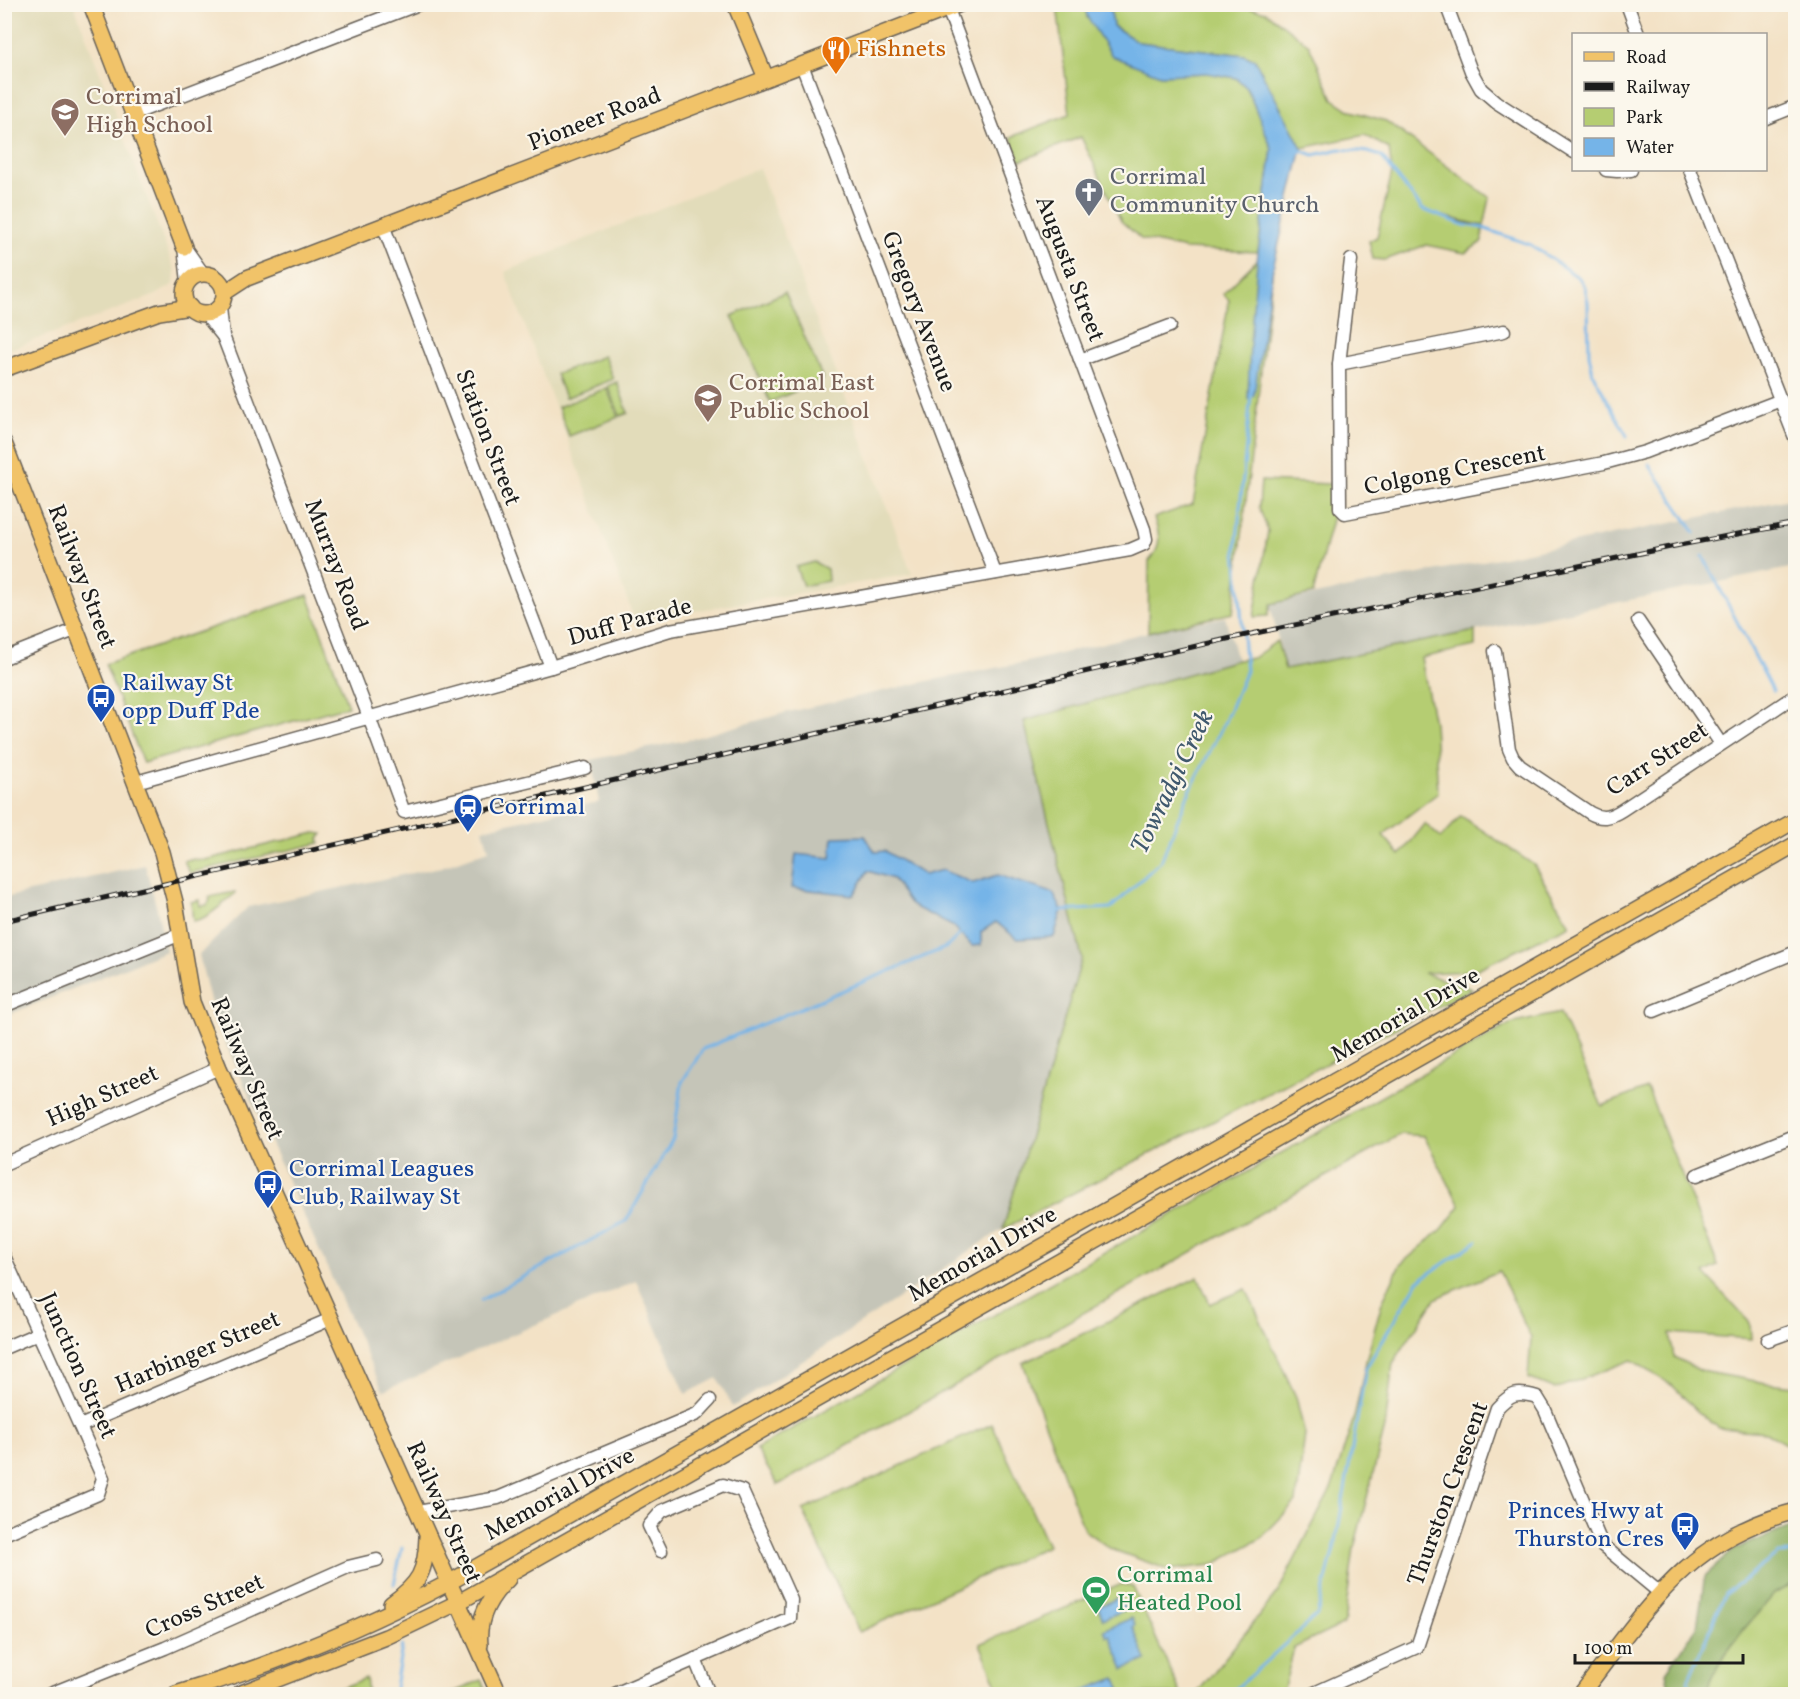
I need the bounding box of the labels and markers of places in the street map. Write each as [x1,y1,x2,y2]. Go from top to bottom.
place label: Fishnets [857,33,946,67]
restaurant icon: Fishnets [820,34,852,76]
place label: Corrimal High School [86,81,213,143]
school or university icon: Corrimal High School [49,96,81,138]
place label: Corrimal Community Church [1110,161,1320,223]
church icon: Corrimal Community Church [1073,176,1105,218]
place label: Corrimal East Public School [729,367,875,429]
school or university icon: Corrimal East Public School [692,382,724,424]
place label: Railway St opp Duff Pde [122,667,260,729]
bus stop icon: Railway St opp Duff Pde [85,682,117,724]
place label: Corrimal [489,791,585,825]
station icon: Corrimal [452,792,484,834]
place label: Corrimal Leagues Club, Railway St [289,1153,474,1215]
bus stop icon: Corrimal Leagues Club, Railway St [252,1168,284,1210]
place label: Princes Hwy at Thurston Cres [1508,1495,1664,1557]
bus stop icon: Princes Hwy at Thurston Cres [1669,1510,1701,1552]
place label: Corrimal Heated Pool [1117,1559,1242,1621]
sports icon: Corrimal Heated Pool [1080,1574,1112,1616]

